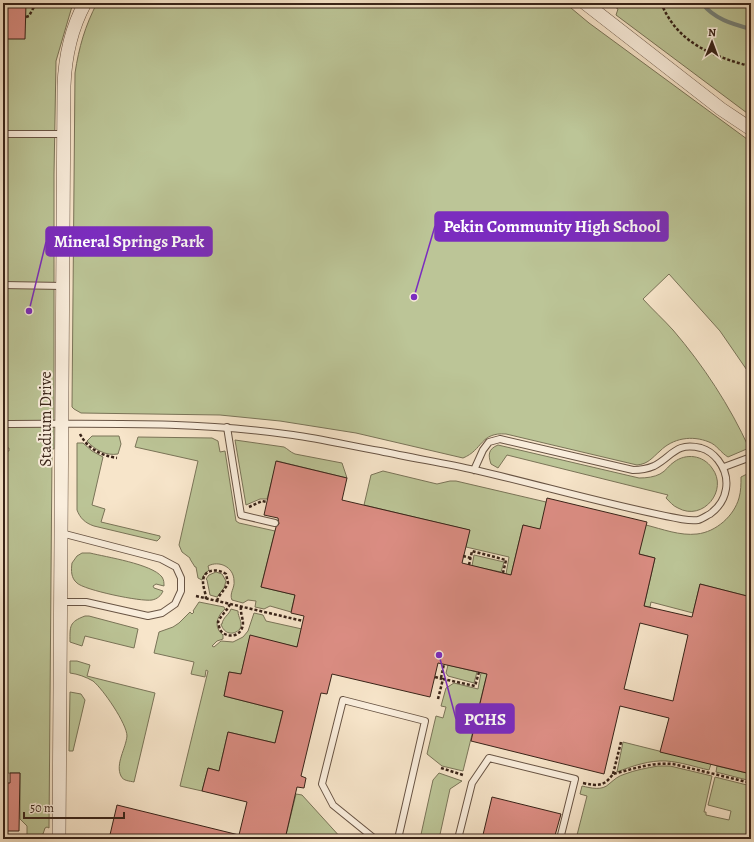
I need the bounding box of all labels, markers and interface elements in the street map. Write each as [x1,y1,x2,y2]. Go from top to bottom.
north arrow [692,22,732,62]
text: N [708,25,716,40]
callout: Pekin Community High School [435,212,668,241]
text: Pekin Community High School [444,215,661,238]
callout: Mineral Springs Park [46,227,212,256]
text: Mineral Springs Park [54,230,205,253]
street label: Stadium Drive [35,371,57,467]
callout: PCHS [456,704,514,733]
text: PCHS [464,708,506,731]
scale bar [24,794,124,820]
text: 50 m [30,800,54,816]

